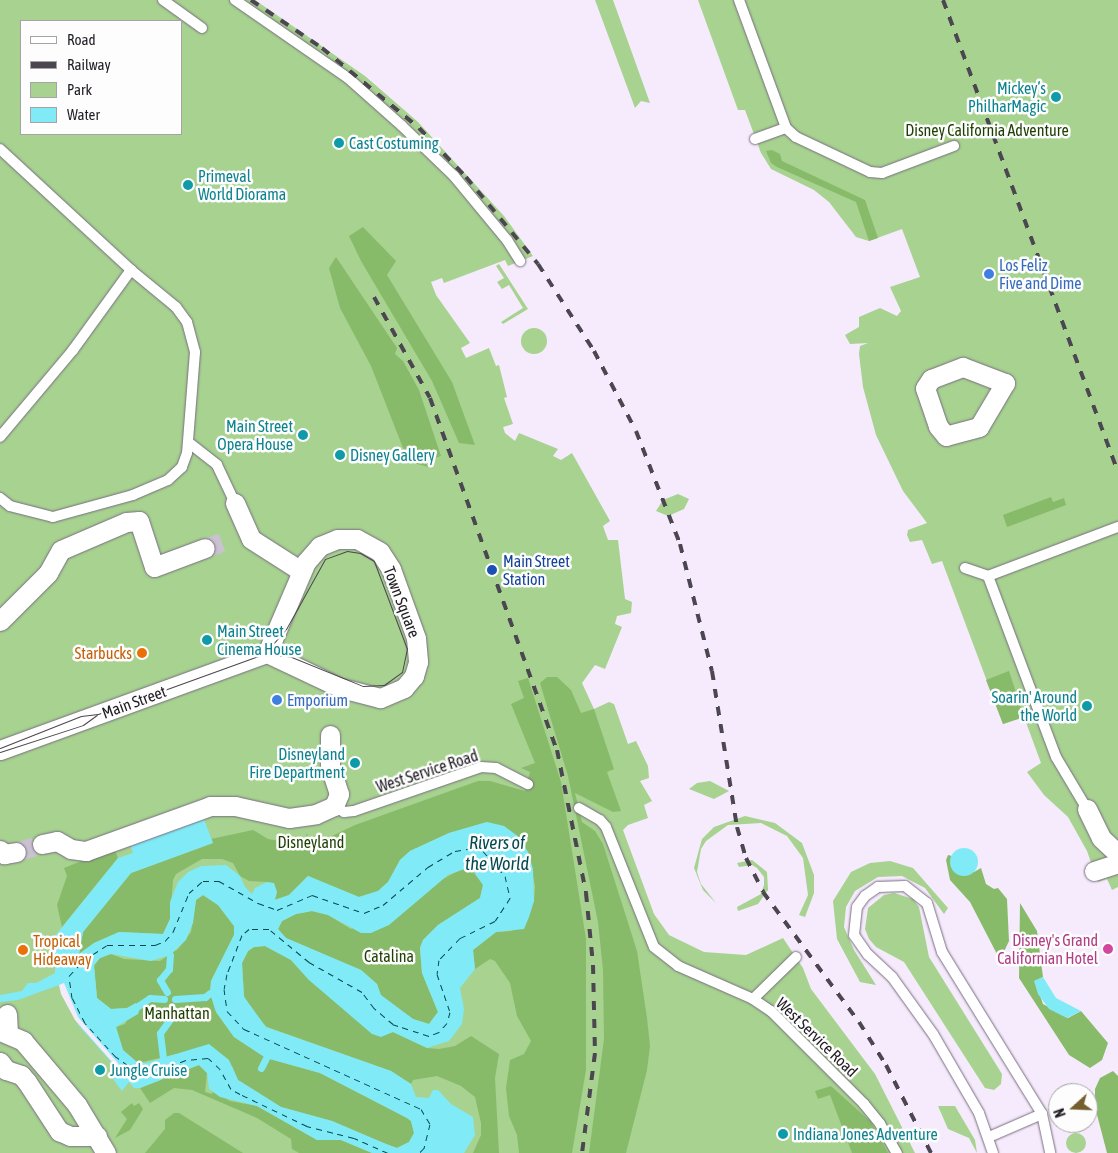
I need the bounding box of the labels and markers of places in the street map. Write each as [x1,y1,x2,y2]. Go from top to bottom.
place label: Mickey’s PhilharMagic [968,78,1046,116]
marker: Mickey’s PhilharMagic [1050,91,1062,103]
place label: Cast Costuming [349,133,439,153]
marker: Cast Costuming [333,137,345,149]
place label: Primeval World Diorama [198,166,286,204]
marker: Primeval World Diorama [182,179,194,191]
place label: Los Feliz Five and Dime [999,255,1081,293]
marker: Los Feliz Five and Dime [983,268,995,280]
place label: Main Street Opera House [217,416,293,454]
marker: Main Street Opera House [297,429,309,441]
place label: Disney Gallery [350,445,435,465]
marker: Disney Gallery [334,449,346,461]
place label: Main Street Station [503,551,570,589]
marker: Main Street Station [485,563,499,577]
place label: Main Street Cinema House [217,621,302,659]
marker: Main Street Cinema House [201,634,213,646]
place label: Starbucks [75,643,132,663]
marker: Starbucks [136,647,148,659]
place label: Soarin' Around the World [992,687,1077,725]
place label: Emporium [287,690,348,710]
marker: Emporium [271,694,283,706]
marker: Soarin' Around the World [1081,700,1093,712]
place label: Disneyland Fire Department [249,744,345,782]
marker: Disneyland Fire Department [349,757,361,769]
place label: Disney's Grand Californian Hotel [997,930,1098,968]
place label: Tropical Hideaway [33,931,92,969]
marker: Disney's Grand Californian Hotel [1102,943,1114,955]
marker: Tropical Hideaway [17,944,29,956]
place label: Jungle Cruise [110,1060,187,1080]
marker: Jungle Cruise [94,1064,106,1076]
place label: Indiana Jones Adventure [793,1124,938,1144]
marker: Indiana Jones Adventure [777,1128,789,1140]

